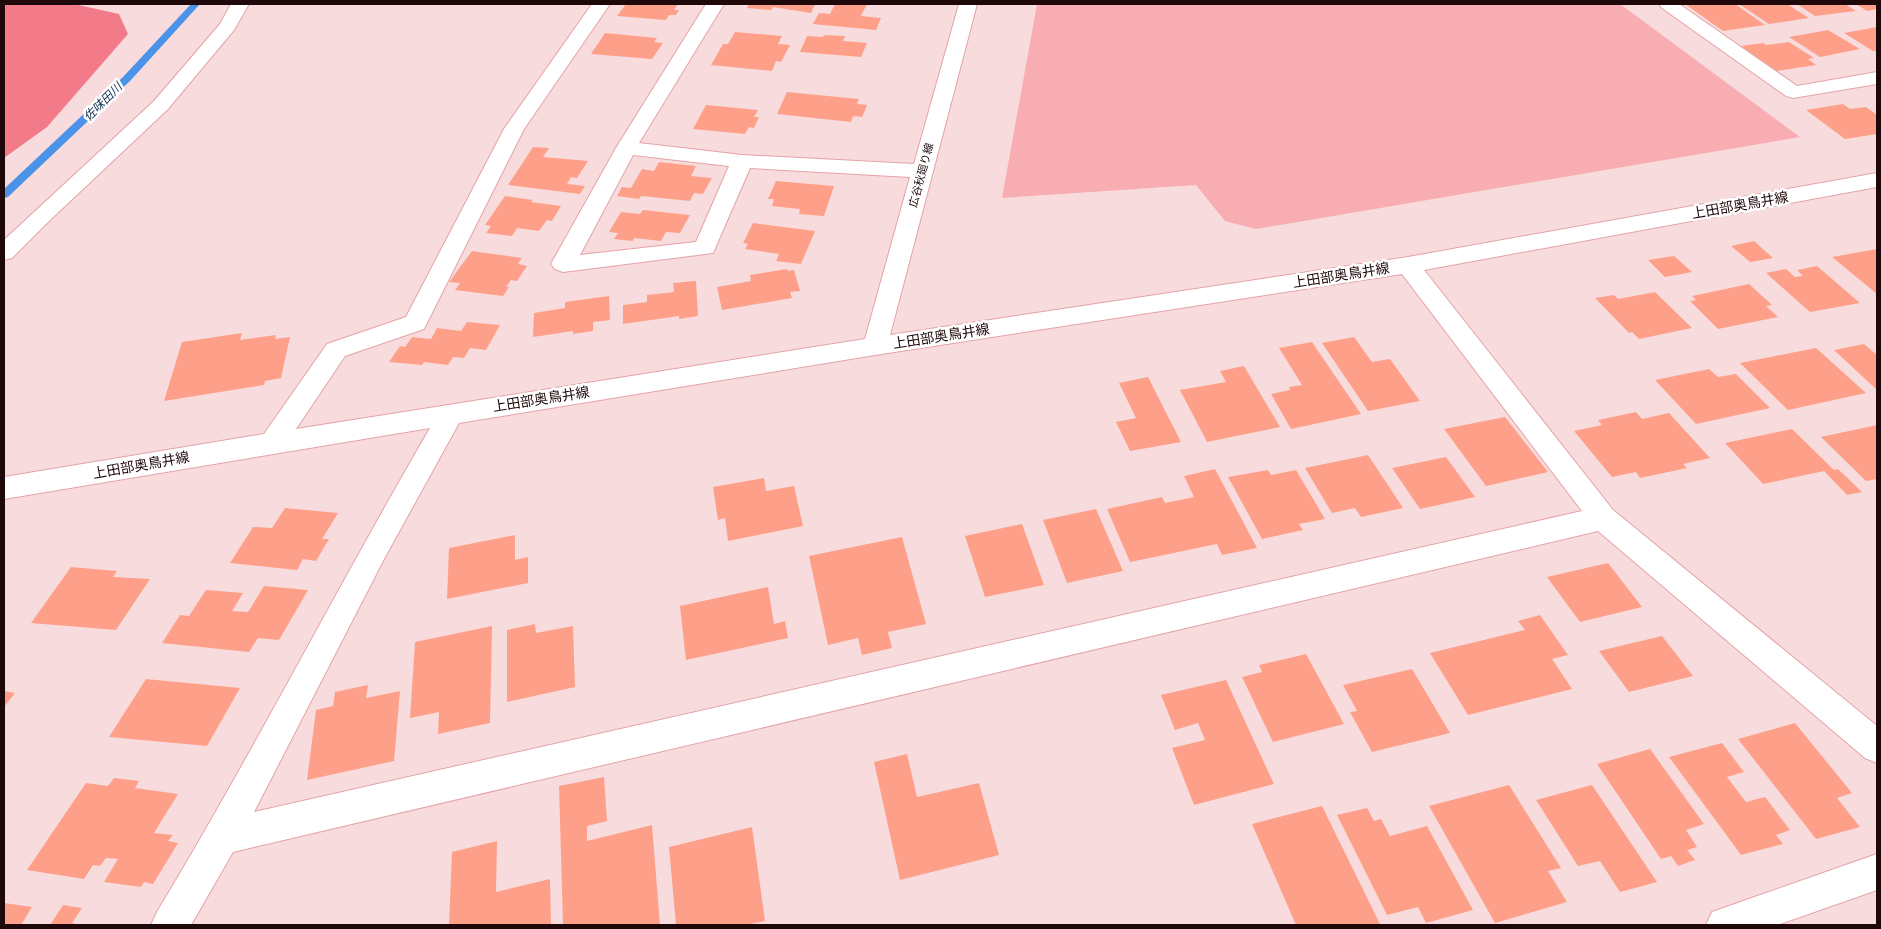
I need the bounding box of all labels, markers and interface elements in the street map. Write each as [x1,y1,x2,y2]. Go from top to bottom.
water label: 佐味田川 [81,79,126,124]
street label: 広谷秋廻り線 [907,142,935,208]
street label: 上田部奥鳥井線 [1690,189,1790,221]
street label: 上田部奥鳥井線 [1291,259,1391,291]
street label: 上田部奥鳥井線 [891,320,991,352]
street label: 上田部奥鳥井線 [491,383,591,415]
street label: 上田部奥鳥井線 [91,449,191,481]

